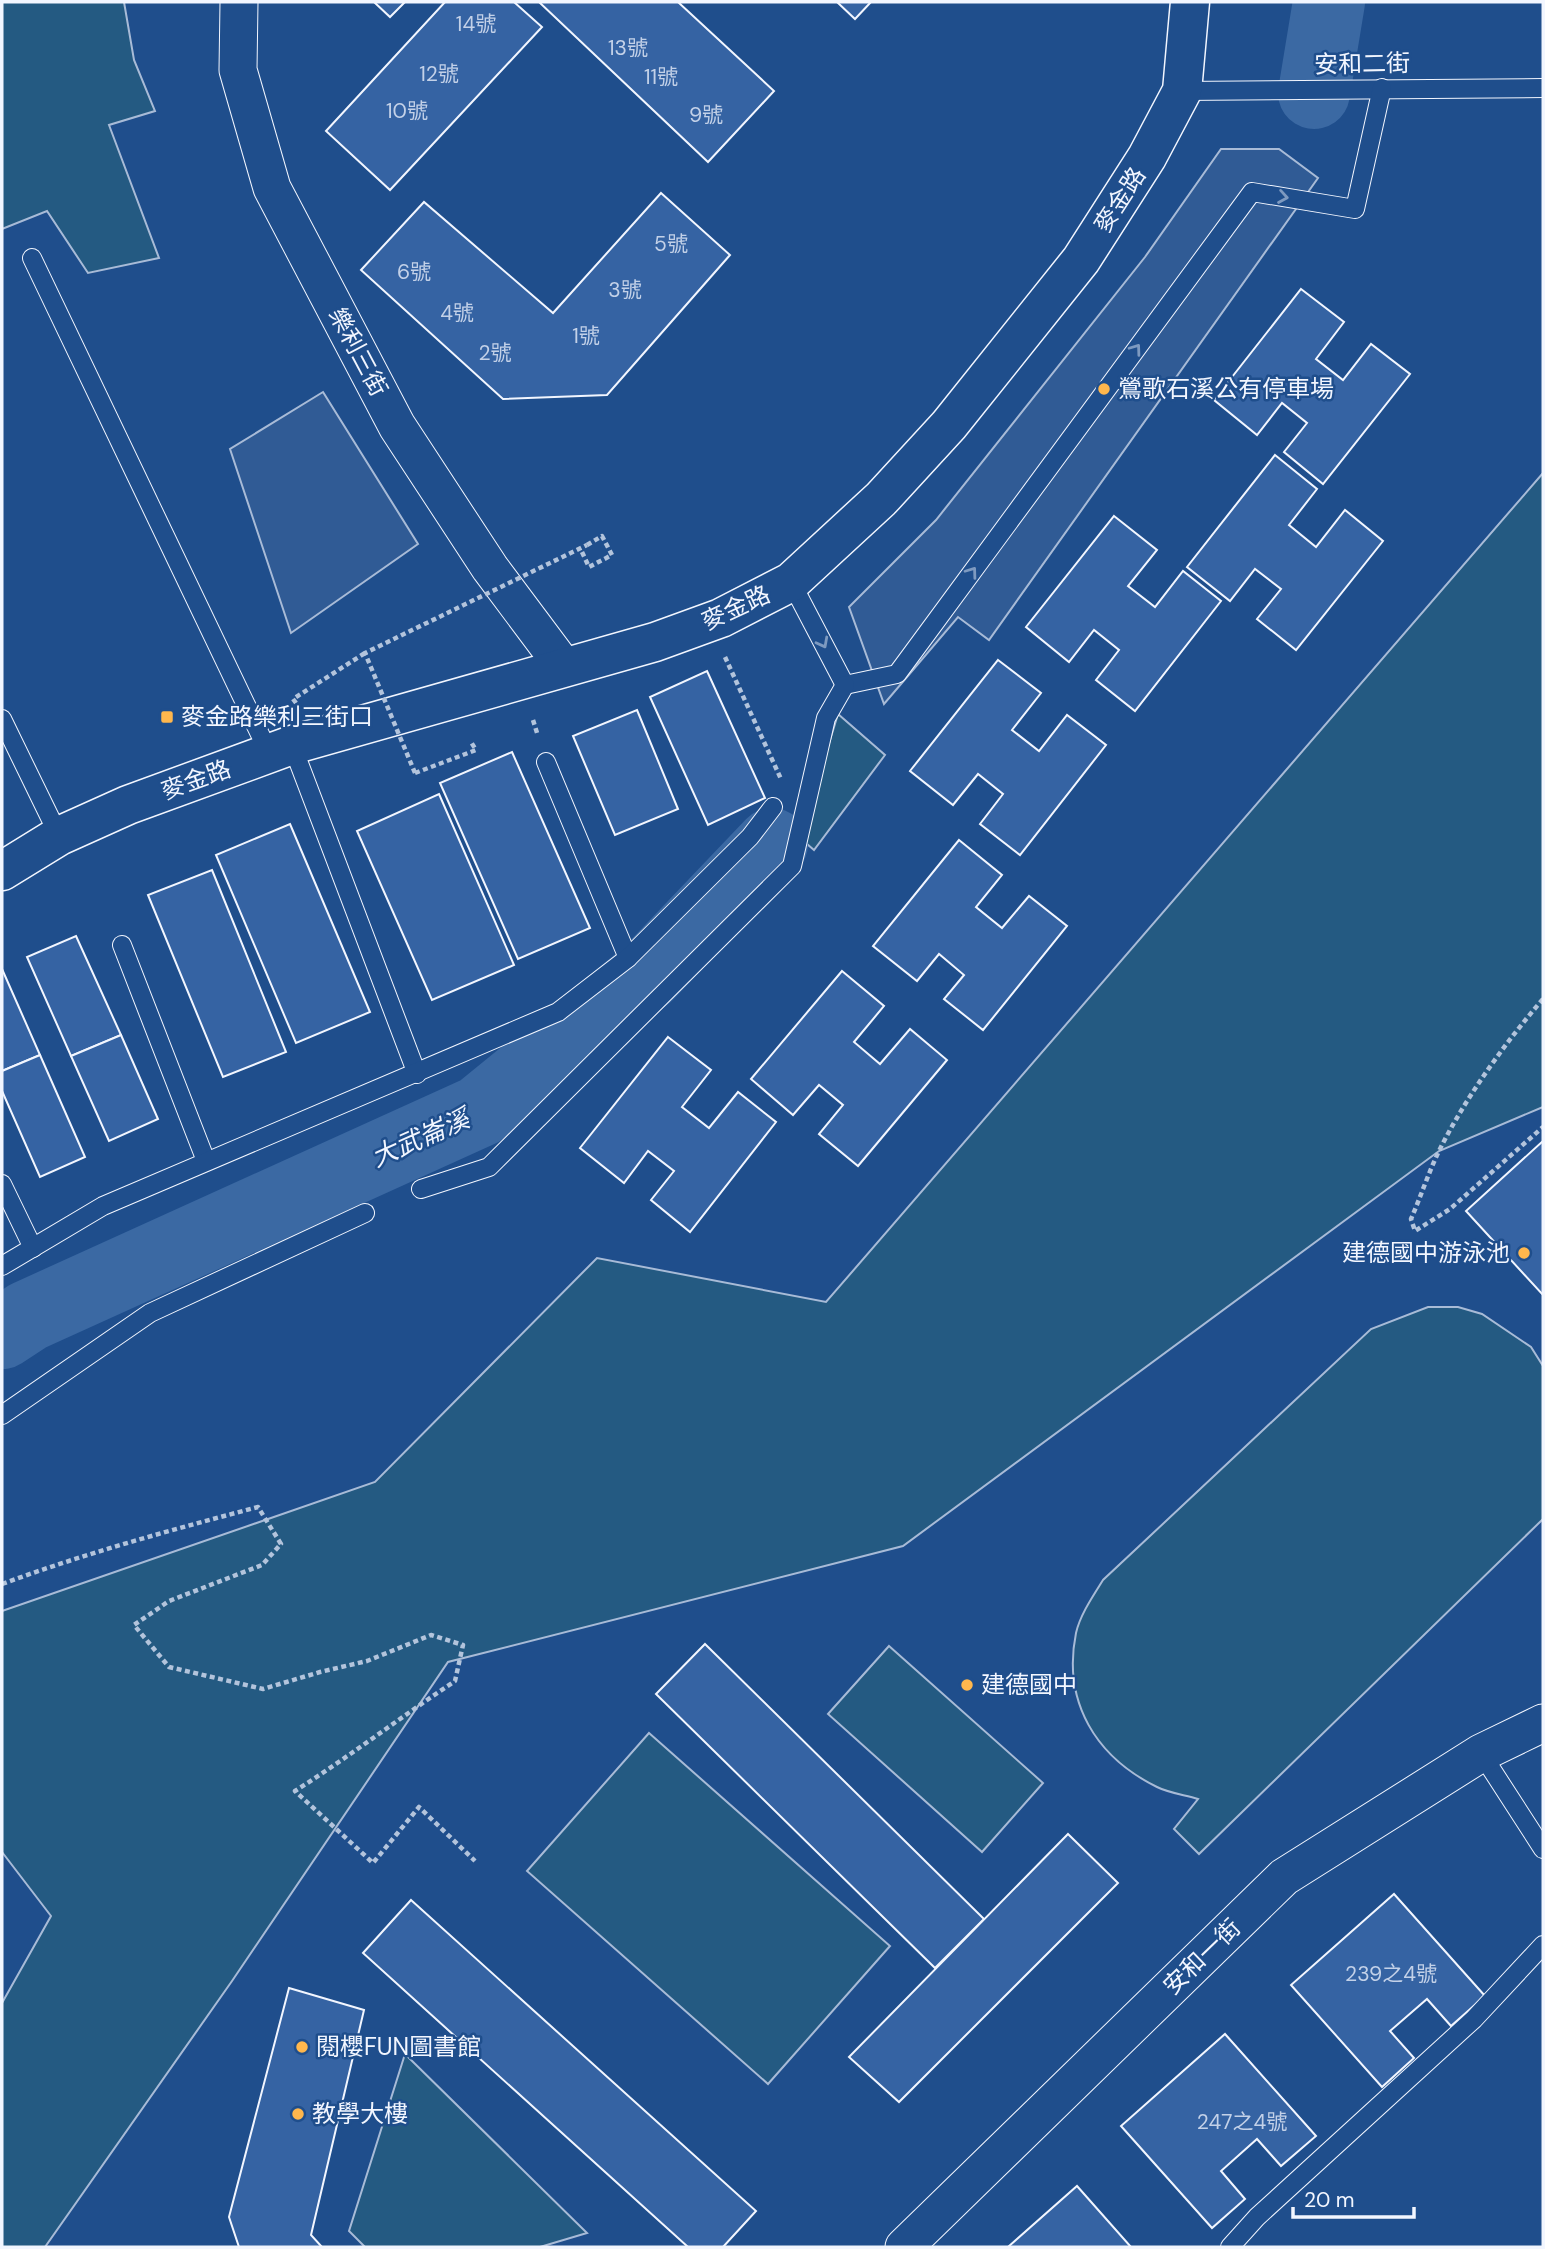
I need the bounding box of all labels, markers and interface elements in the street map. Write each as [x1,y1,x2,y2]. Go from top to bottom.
house number: 14號 [456,10,496,38]
house number: 13號 [608,34,648,62]
street label: 安和二街 [1314,47,1410,80]
house number: 12號 [419,60,459,88]
house number: 11號 [644,63,678,91]
house number: 10號 [386,97,428,125]
house number: 9號 [689,101,723,129]
street label: 麥金路 [1087,161,1152,238]
one-way arrow [1277,189,1289,204]
house number: 5號 [654,230,688,258]
house number: 6號 [397,258,431,286]
house number: 3號 [608,276,642,304]
house number: 4號 [440,299,474,327]
street label: 樂利三街 [322,302,395,401]
house number: 1號 [572,322,600,350]
house number: 2號 [478,339,512,367]
one-way arrow [1128,345,1140,357]
place label: 鶯歌石溪公有停車場 [1118,373,1334,404]
marker: 鶯歌石溪公有停車場 [1096,381,1112,397]
one-way arrow [964,567,976,580]
street label: 麥金路 [697,578,775,637]
one-way arrow [814,635,828,648]
place label: 麥金路樂利三街口 [181,701,373,732]
marker: 麥金路樂利三街口 [159,709,175,725]
street label: 麥金路 [157,753,235,806]
water label: 大武崙溪 [366,1100,478,1175]
place label: 建德國中游泳池 [1342,1237,1510,1268]
marker: 建德國中游泳池 [1516,1245,1532,1261]
place label: 建德國中 [981,1669,1077,1700]
marker: 建德國中 [959,1677,975,1693]
street label: 安和一街 [1156,1912,1247,2001]
house number: 239之4號 [1345,1960,1437,1988]
place label: 閱櫻FUN圖書館 [316,2031,481,2062]
marker: 閱櫻FUN圖書館 [294,2039,310,2055]
place label: 教學大樓 [312,2098,408,2129]
marker: 教學大樓 [290,2106,306,2122]
house number: 247之4號 [1197,2108,1287,2136]
scale bar [1293,2176,1414,2220]
text: 20 m [1304,2186,1355,2214]

